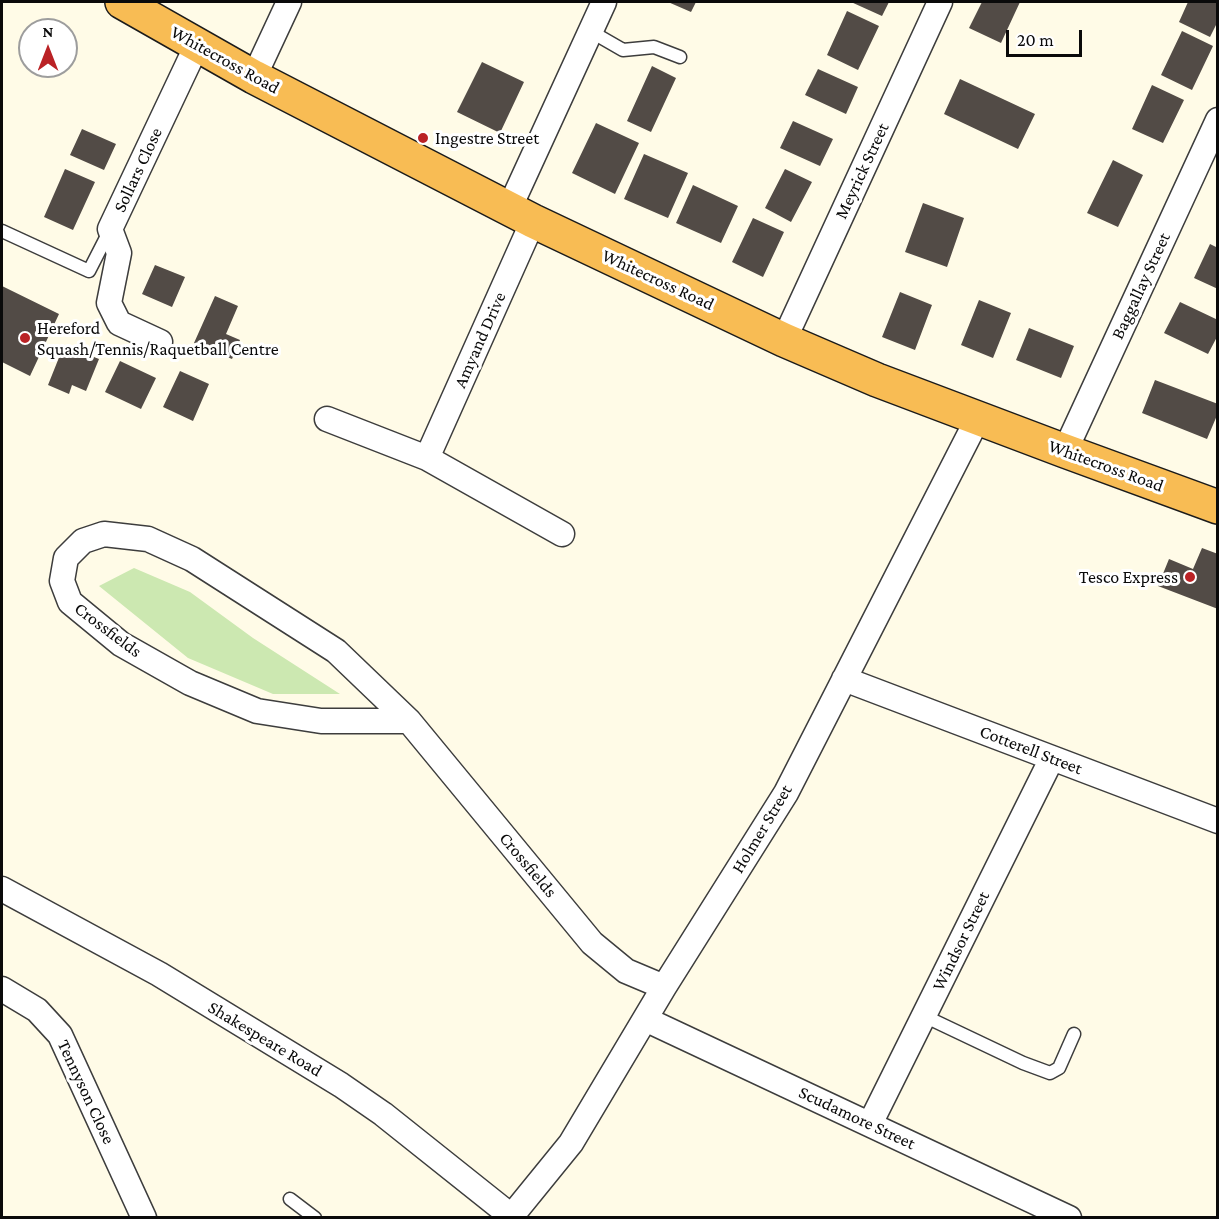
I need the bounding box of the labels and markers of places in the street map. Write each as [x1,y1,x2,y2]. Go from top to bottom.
place label: Ingestre Street [435,127,539,149]
marker: Ingestre Street [416,131,430,145]
place label: Hereford Squash/Tennis/Raquetball Centre [37,317,279,360]
marker: Hereford Squash/Tennis/Raquetball Centre [18,331,32,345]
place label: Tesco Express [1079,566,1178,588]
marker: Tesco Express [1183,570,1197,584]

